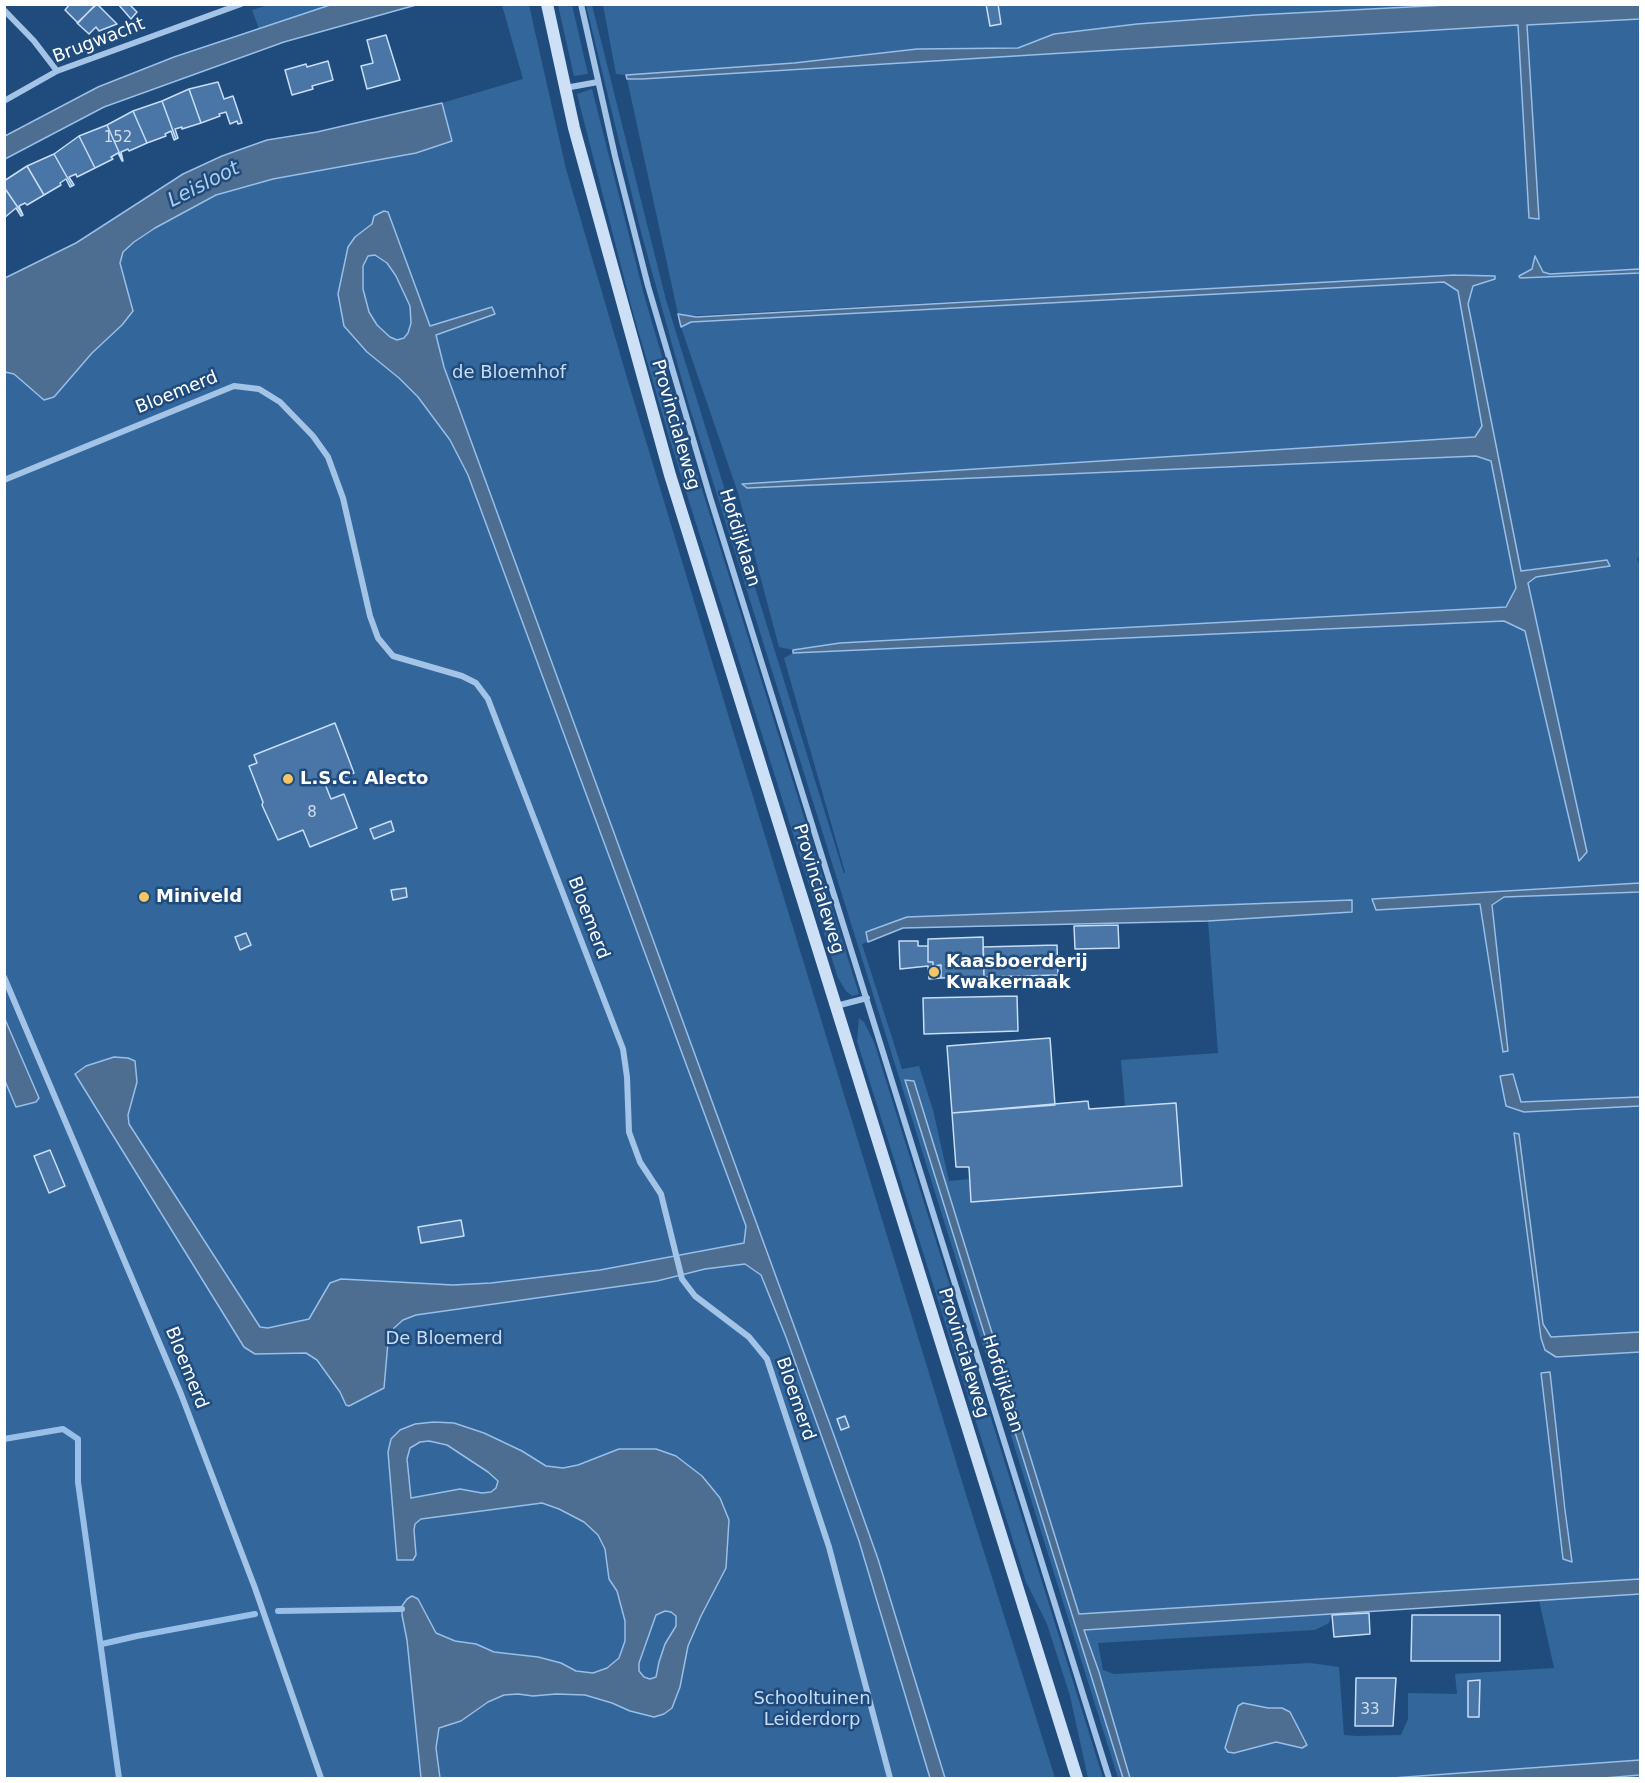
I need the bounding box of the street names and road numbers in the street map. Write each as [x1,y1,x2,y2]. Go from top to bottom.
street label: Brugwacht [50,14,148,68]
street label: Provincialeweg [646,357,704,493]
street label: Bloemerd [133,367,221,419]
street label: Hofdijklaan [714,486,764,590]
street label: Provincialeweg [788,821,848,957]
street label: Bloemerd [562,874,614,962]
street label: Provincialeweg [933,1285,993,1421]
street label: Bloemerd [160,1324,212,1412]
street label: Hofdijklaan [977,1332,1027,1436]
street label: Bloemerd [771,1355,819,1443]

